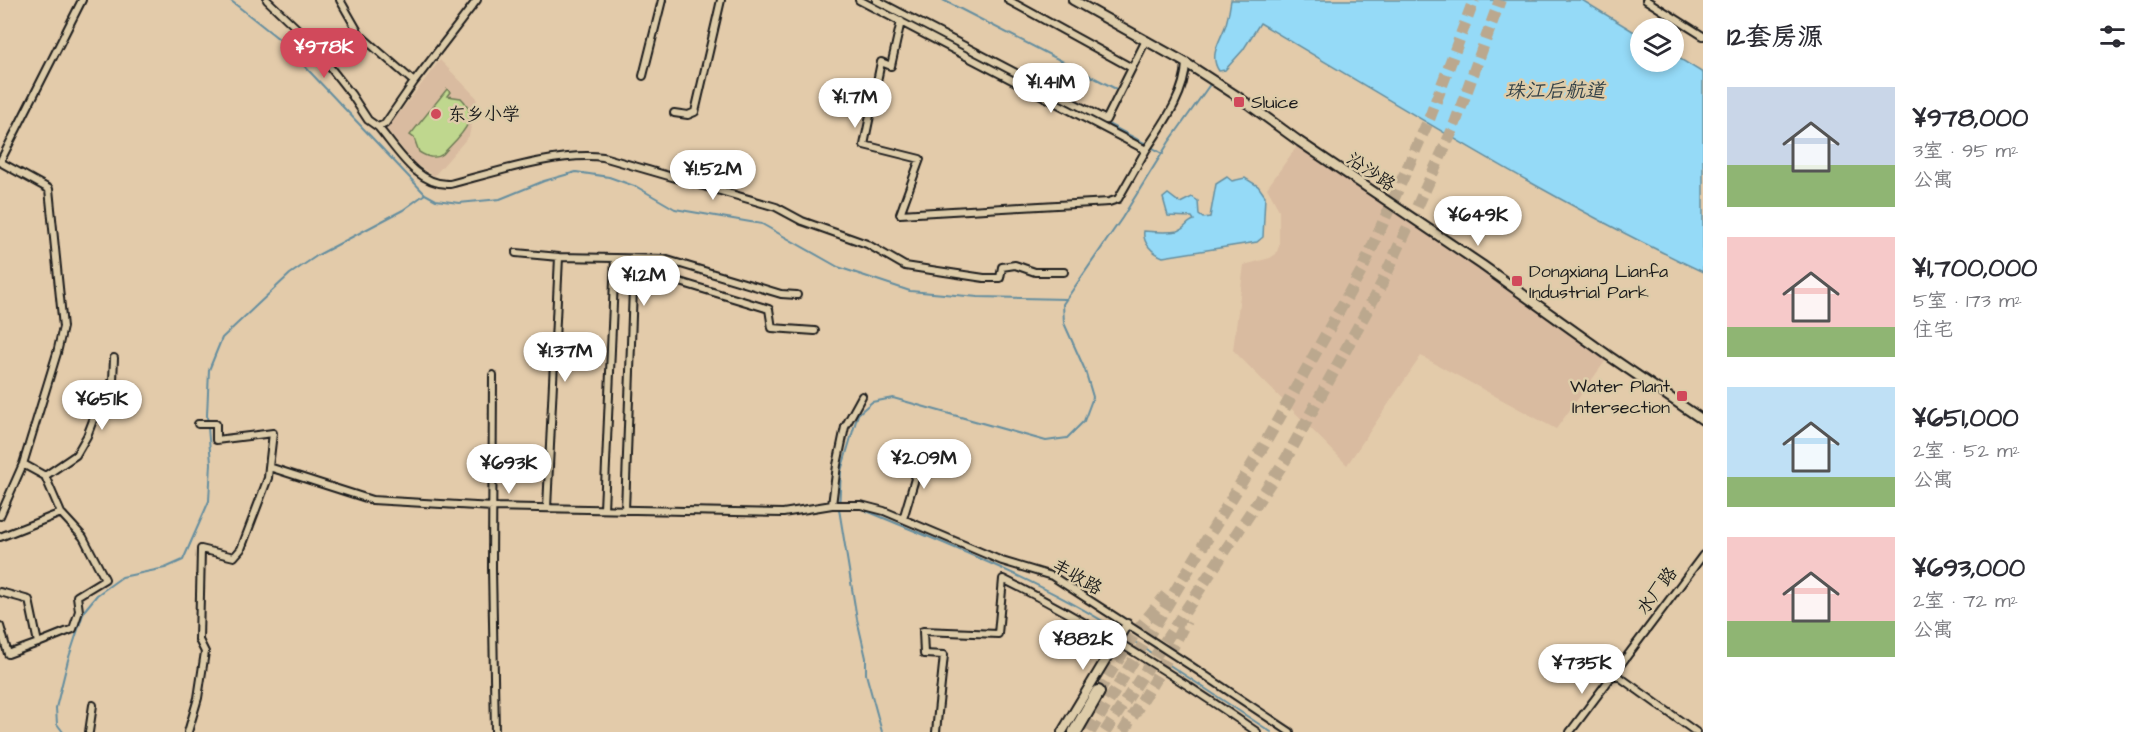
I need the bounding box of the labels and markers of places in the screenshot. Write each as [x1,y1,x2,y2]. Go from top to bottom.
pin: ¥978K [282,28,366,79]
pin: ¥1.41M [1002,63,1100,114]
pin: ¥1.7M [813,78,897,129]
place label: Sluice [1251,90,1299,115]
marker: Sluice [1232,95,1246,109]
place label: 东乡小学 [448,102,520,127]
marker: 东乡小学 [429,107,443,121]
pin: ¥1.52M [664,150,762,201]
pin: ¥649K [1436,196,1520,247]
pin: ¥1.2M [602,256,686,307]
place label: Dongxiang Lianfa Industrial Park [1529,259,1668,305]
marker: Dongxiang Lianfa Industrial Park [1510,274,1524,288]
pin: ¥1.37M [516,332,614,383]
place label: Water Plant Intersection [1570,374,1671,420]
pin: ¥651K [60,380,144,431]
marker: Water Plant Intersection [1675,389,1689,403]
pin: ¥2.09M [875,439,973,490]
pin: ¥693K [467,444,551,495]
pin: ¥882K [1041,620,1125,671]
pin: ¥735K [1540,644,1624,695]

